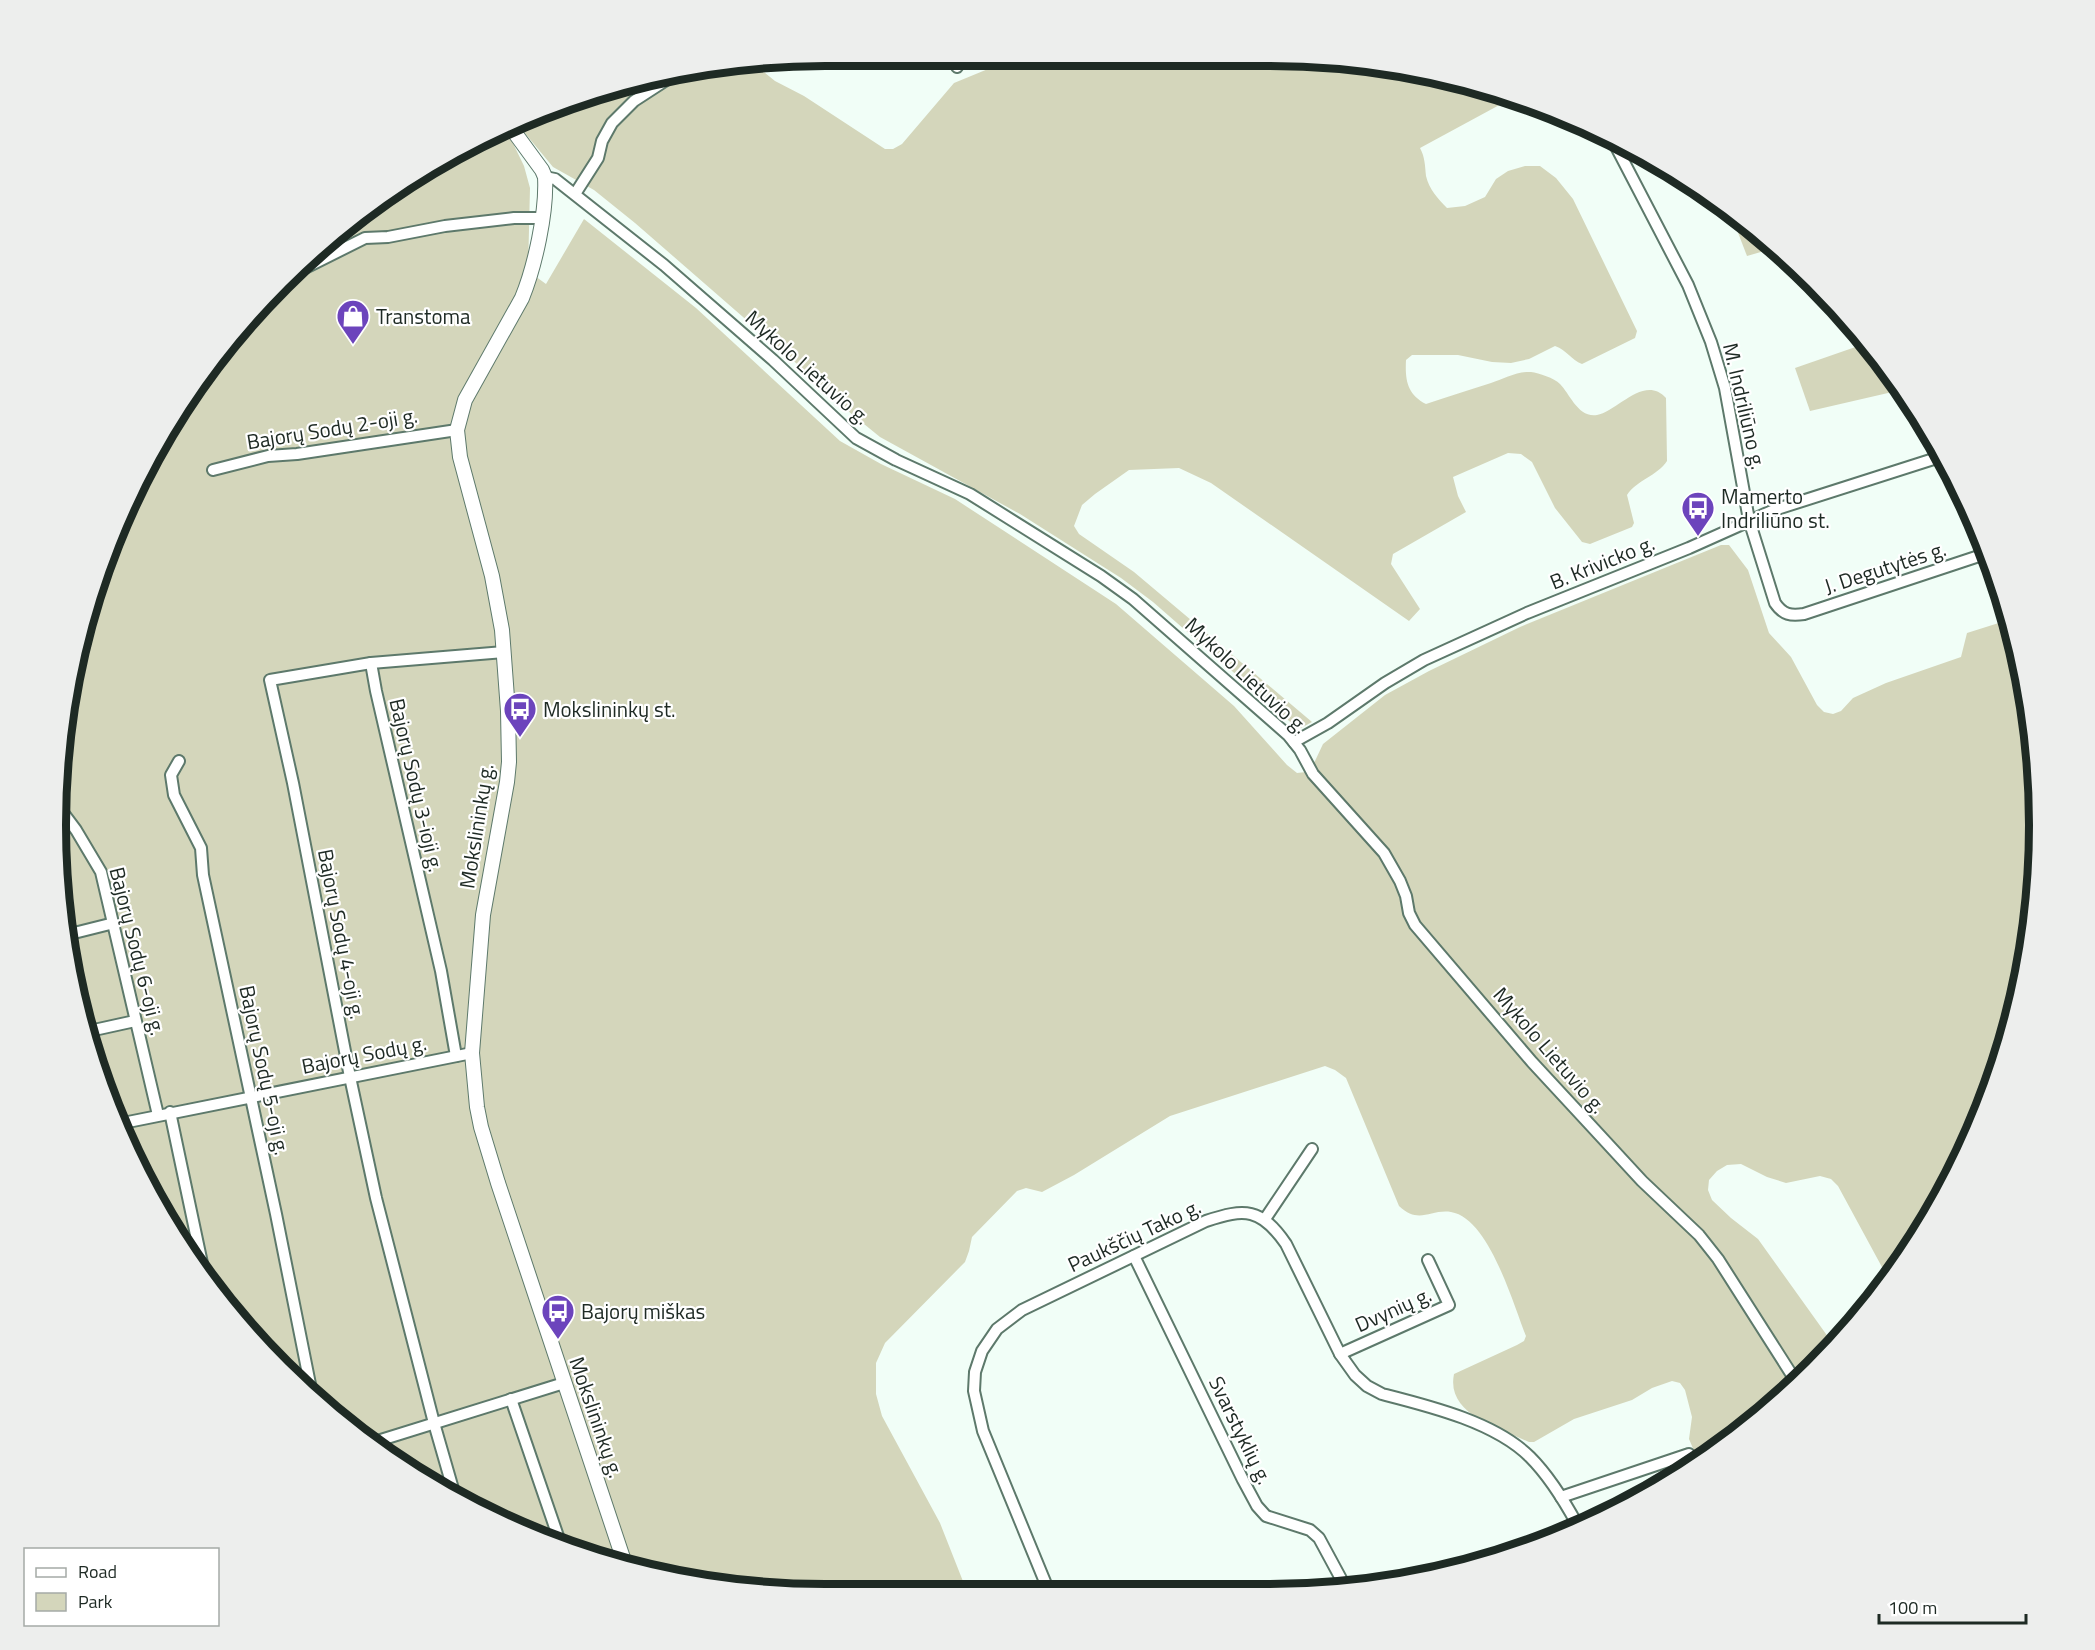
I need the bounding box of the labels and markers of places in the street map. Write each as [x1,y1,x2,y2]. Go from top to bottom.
shop icon: Transtoma [335,298,371,345]
place label: Transtoma [376,300,471,332]
place label: Mamerto Indriliūno st. [1721,480,1830,536]
bus stop icon: Mamerto Indriliūno st. [1680,490,1716,537]
bus stop icon: Mokslininkų st. [502,691,538,738]
place label: Mokslininkų st. [543,693,676,725]
bus stop icon: Bajorų miškas [540,1293,576,1340]
place label: Bajorų miškas [581,1295,705,1327]

